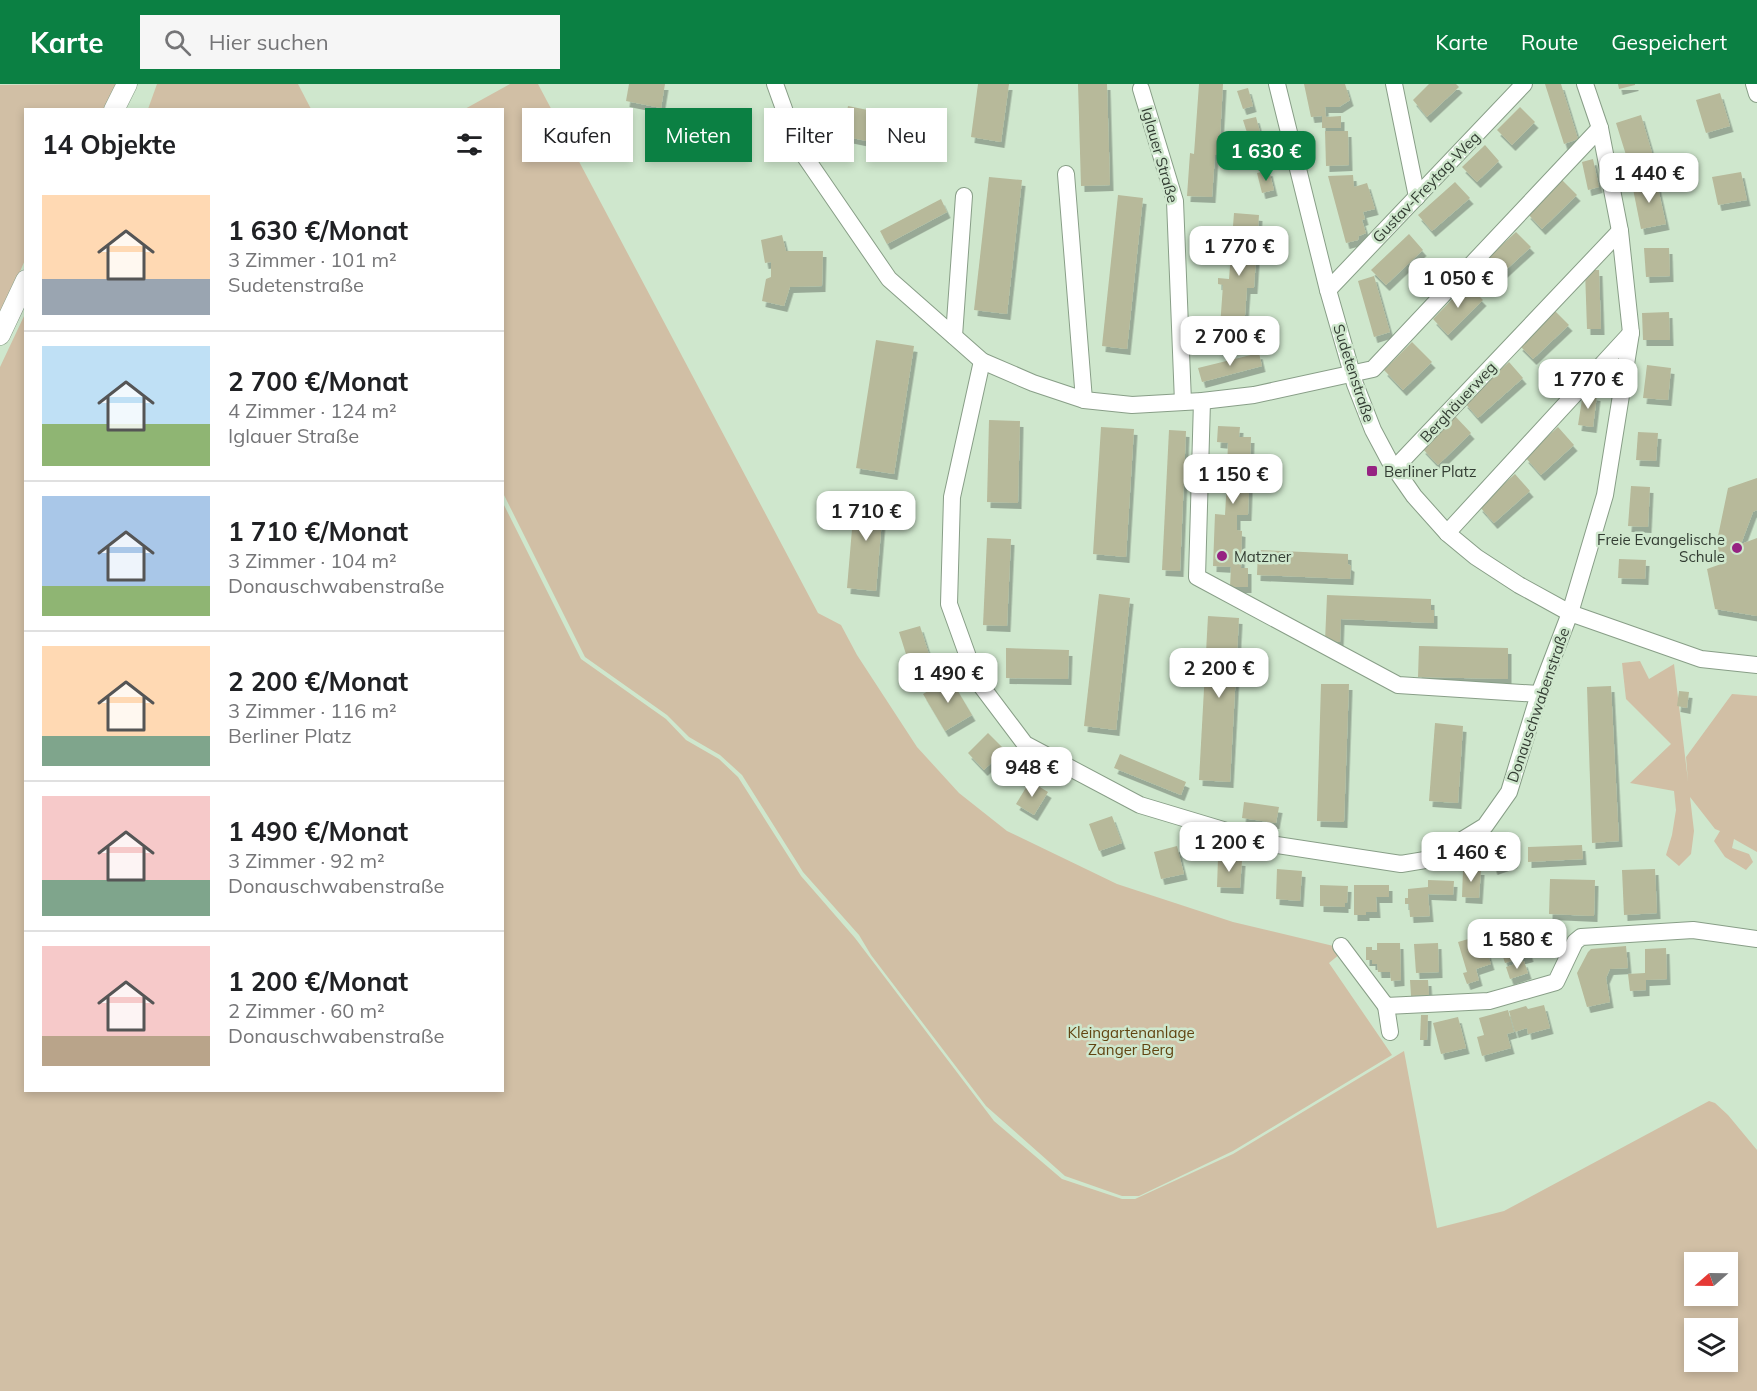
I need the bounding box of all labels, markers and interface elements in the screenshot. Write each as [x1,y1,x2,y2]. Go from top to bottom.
search box [140,15,560,69]
text: Karte [30,25,104,60]
icon: search [161,26,194,59]
text: Hier suchen [209,28,329,56]
text: Karte [1435,29,1488,55]
text: Route [1521,29,1578,55]
text: Gespeichert [1611,29,1727,55]
street label: Iglauer Straße [1137,105,1183,205]
chip: Kaufen [522,108,633,162]
chip: Mieten [645,108,752,162]
chip: Filter [764,108,854,162]
chip: Neu [866,108,947,162]
text: 14 Objekte [42,128,176,161]
icon: filters [453,128,486,161]
street label: Gustav-Freytag-Weg [1368,128,1484,246]
pin: 1 630 € [1211,131,1321,182]
text: 1 630 € [1231,138,1301,163]
pin: 1 440 € [1594,153,1704,204]
text: 1 440 € [1614,160,1684,185]
text: 1 630 €/Monat [228,214,408,247]
icon: home [90,219,162,291]
pin: 1 770 € [1184,226,1294,277]
text: 1 770 € [1204,233,1274,258]
text: 3 Zimmer · 101 m² [228,247,397,272]
pin: 1 050 € [1403,258,1513,309]
text: 1 050 € [1423,265,1493,290]
text: Sudetenstraße [228,272,364,297]
pin: 2 700 € [1175,316,1285,367]
street label: Sudetenstraße [1329,322,1379,424]
text: 2 700 € [1195,323,1265,348]
street label: Berghäuerweg [1416,358,1500,446]
pin: 1 770 € [1533,359,1643,410]
text: 2 700 €/Monat [228,365,408,398]
text: 1 770 € [1553,366,1623,391]
icon: home [90,370,162,442]
text: 4 Zimmer · 124 m² [228,398,397,423]
text: Iglauer Straße [228,423,359,448]
pin: 1 150 € [1178,454,1288,505]
text: 1 150 € [1198,461,1268,486]
place label: Berliner Platz [1384,462,1477,481]
marker: Berliner Platz [1365,464,1379,478]
pin: 1 710 € [811,491,921,542]
text: 1 710 € [831,498,901,523]
text: 1 710 €/Monat [228,515,408,548]
icon: home [90,520,162,592]
place label: Freie Evangelische Schule [1597,530,1725,566]
marker: Freie Evangelische Schule [1730,541,1744,555]
place label: Matzner [1234,547,1292,566]
text: 3 Zimmer · 104 m² [228,548,397,573]
marker: Matzner [1215,549,1229,563]
text: Donauschwabenstraße [228,573,444,598]
street label: Donauschwabenstraße [1503,625,1573,785]
pin: 2 200 € [1164,648,1274,699]
pin: 1 490 € [893,653,1003,704]
text: 2 200 € [1184,655,1254,680]
text: 1 490 € [913,660,983,685]
text: 2 200 €/Monat [228,665,408,698]
icon: home [90,670,162,742]
text: 3 Zimmer · 116 m² [228,698,397,723]
text: Berliner Platz [228,723,352,748]
pin: 948 € [990,747,1074,798]
text: 948 € [1005,754,1059,779]
text: 1 490 €/Monat [228,815,408,848]
icon: home [90,820,162,892]
pin: 1 200 € [1174,822,1284,873]
text: 1 200 € [1194,829,1264,854]
pin: 1 460 € [1416,832,1526,883]
text: 1 460 € [1436,839,1506,864]
text: 3 Zimmer · 92 m² [228,848,385,873]
text: Donauschwabenstraße [228,873,444,898]
pin: 1 580 € [1462,919,1572,970]
text: 1 580 € [1482,926,1552,951]
text: 1 200 €/Monat [228,965,408,998]
icon: home [90,970,162,1042]
text: 2 Zimmer · 60 m² [228,998,385,1023]
text: Donauschwabenstraße [228,1023,444,1048]
park label: Kleingartenanlage Zanger Berg [1067,1023,1195,1059]
north arrow [1684,1252,1738,1306]
map controls [1684,1252,1738,1372]
button: layers [1684,1318,1738,1372]

